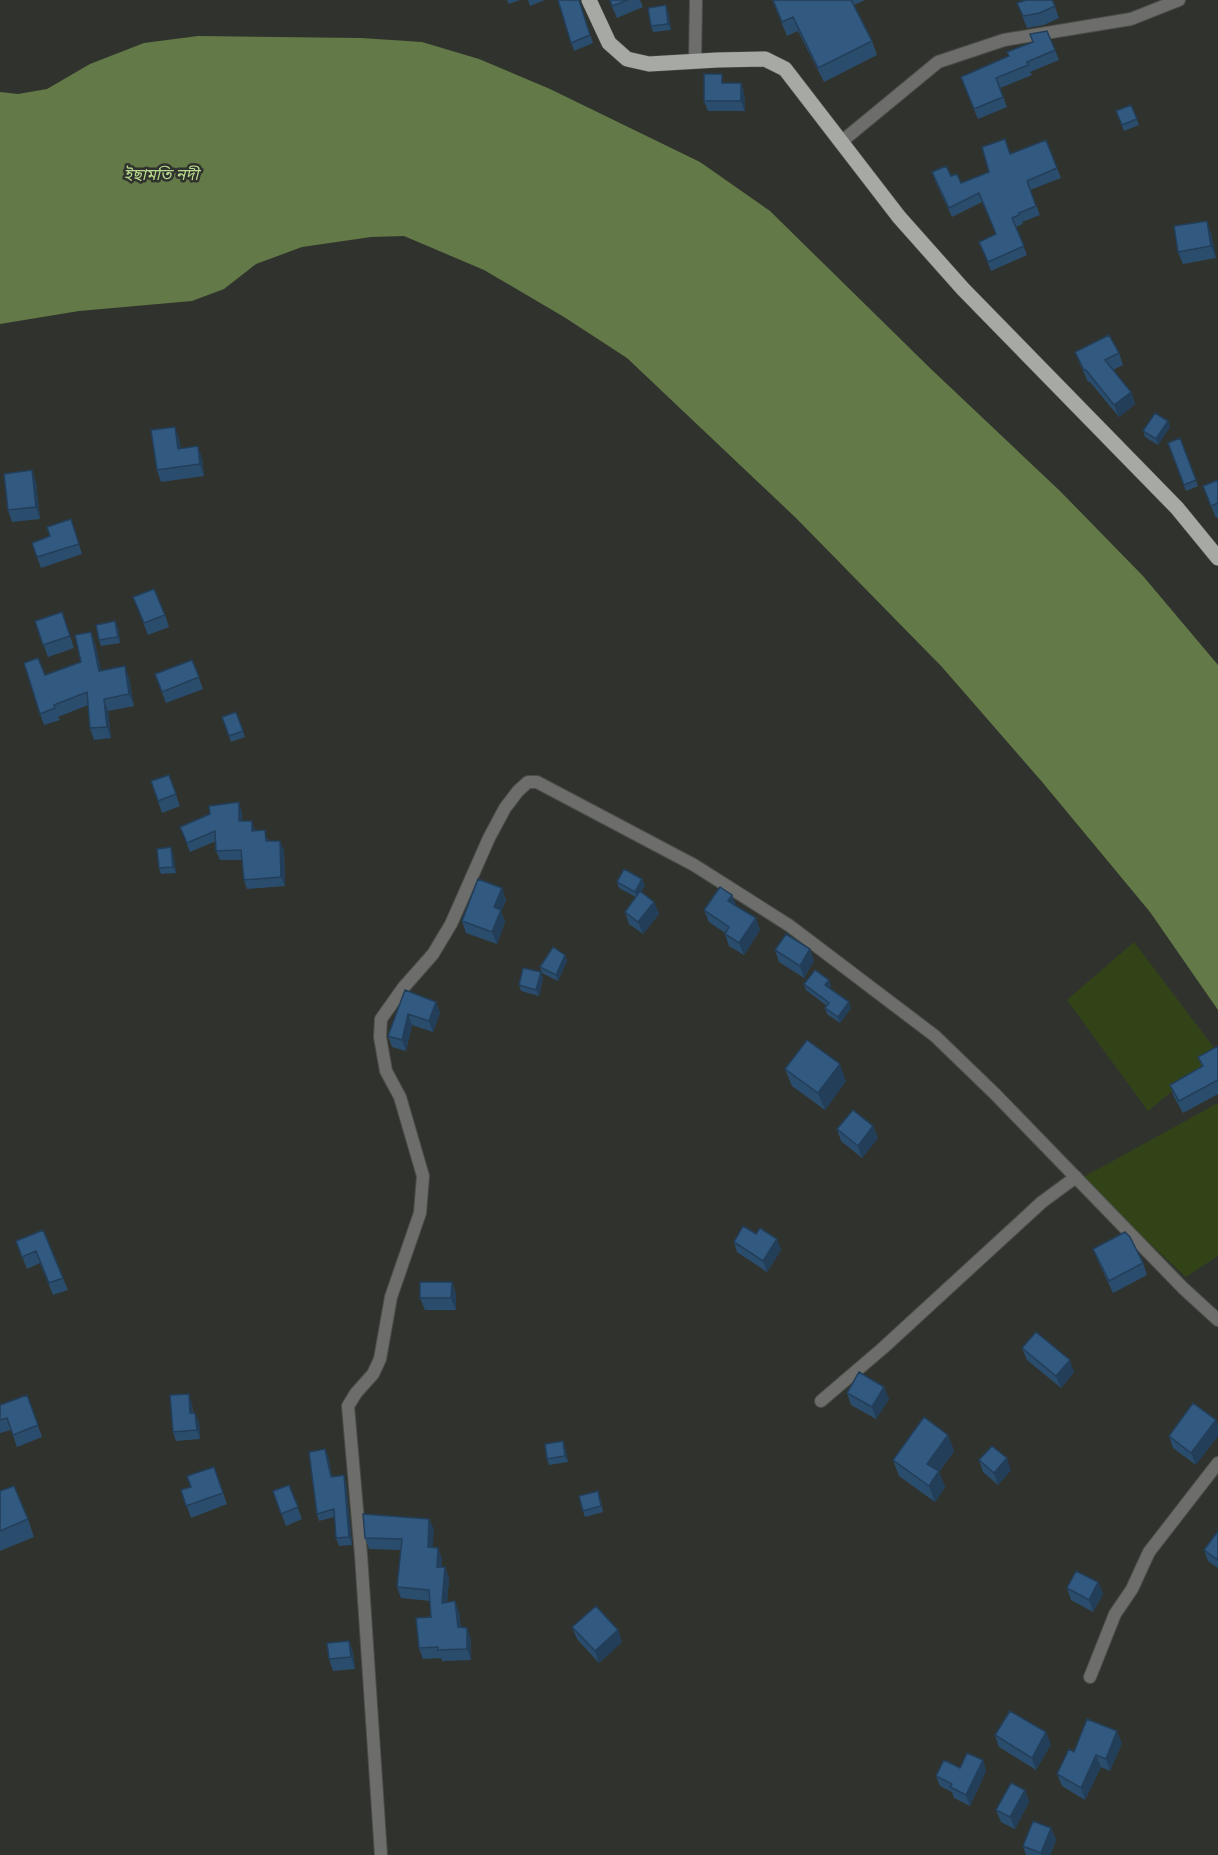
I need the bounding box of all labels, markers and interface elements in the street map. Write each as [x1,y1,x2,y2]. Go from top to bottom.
water label: ইছামতি নদী [123,164,201,184]

